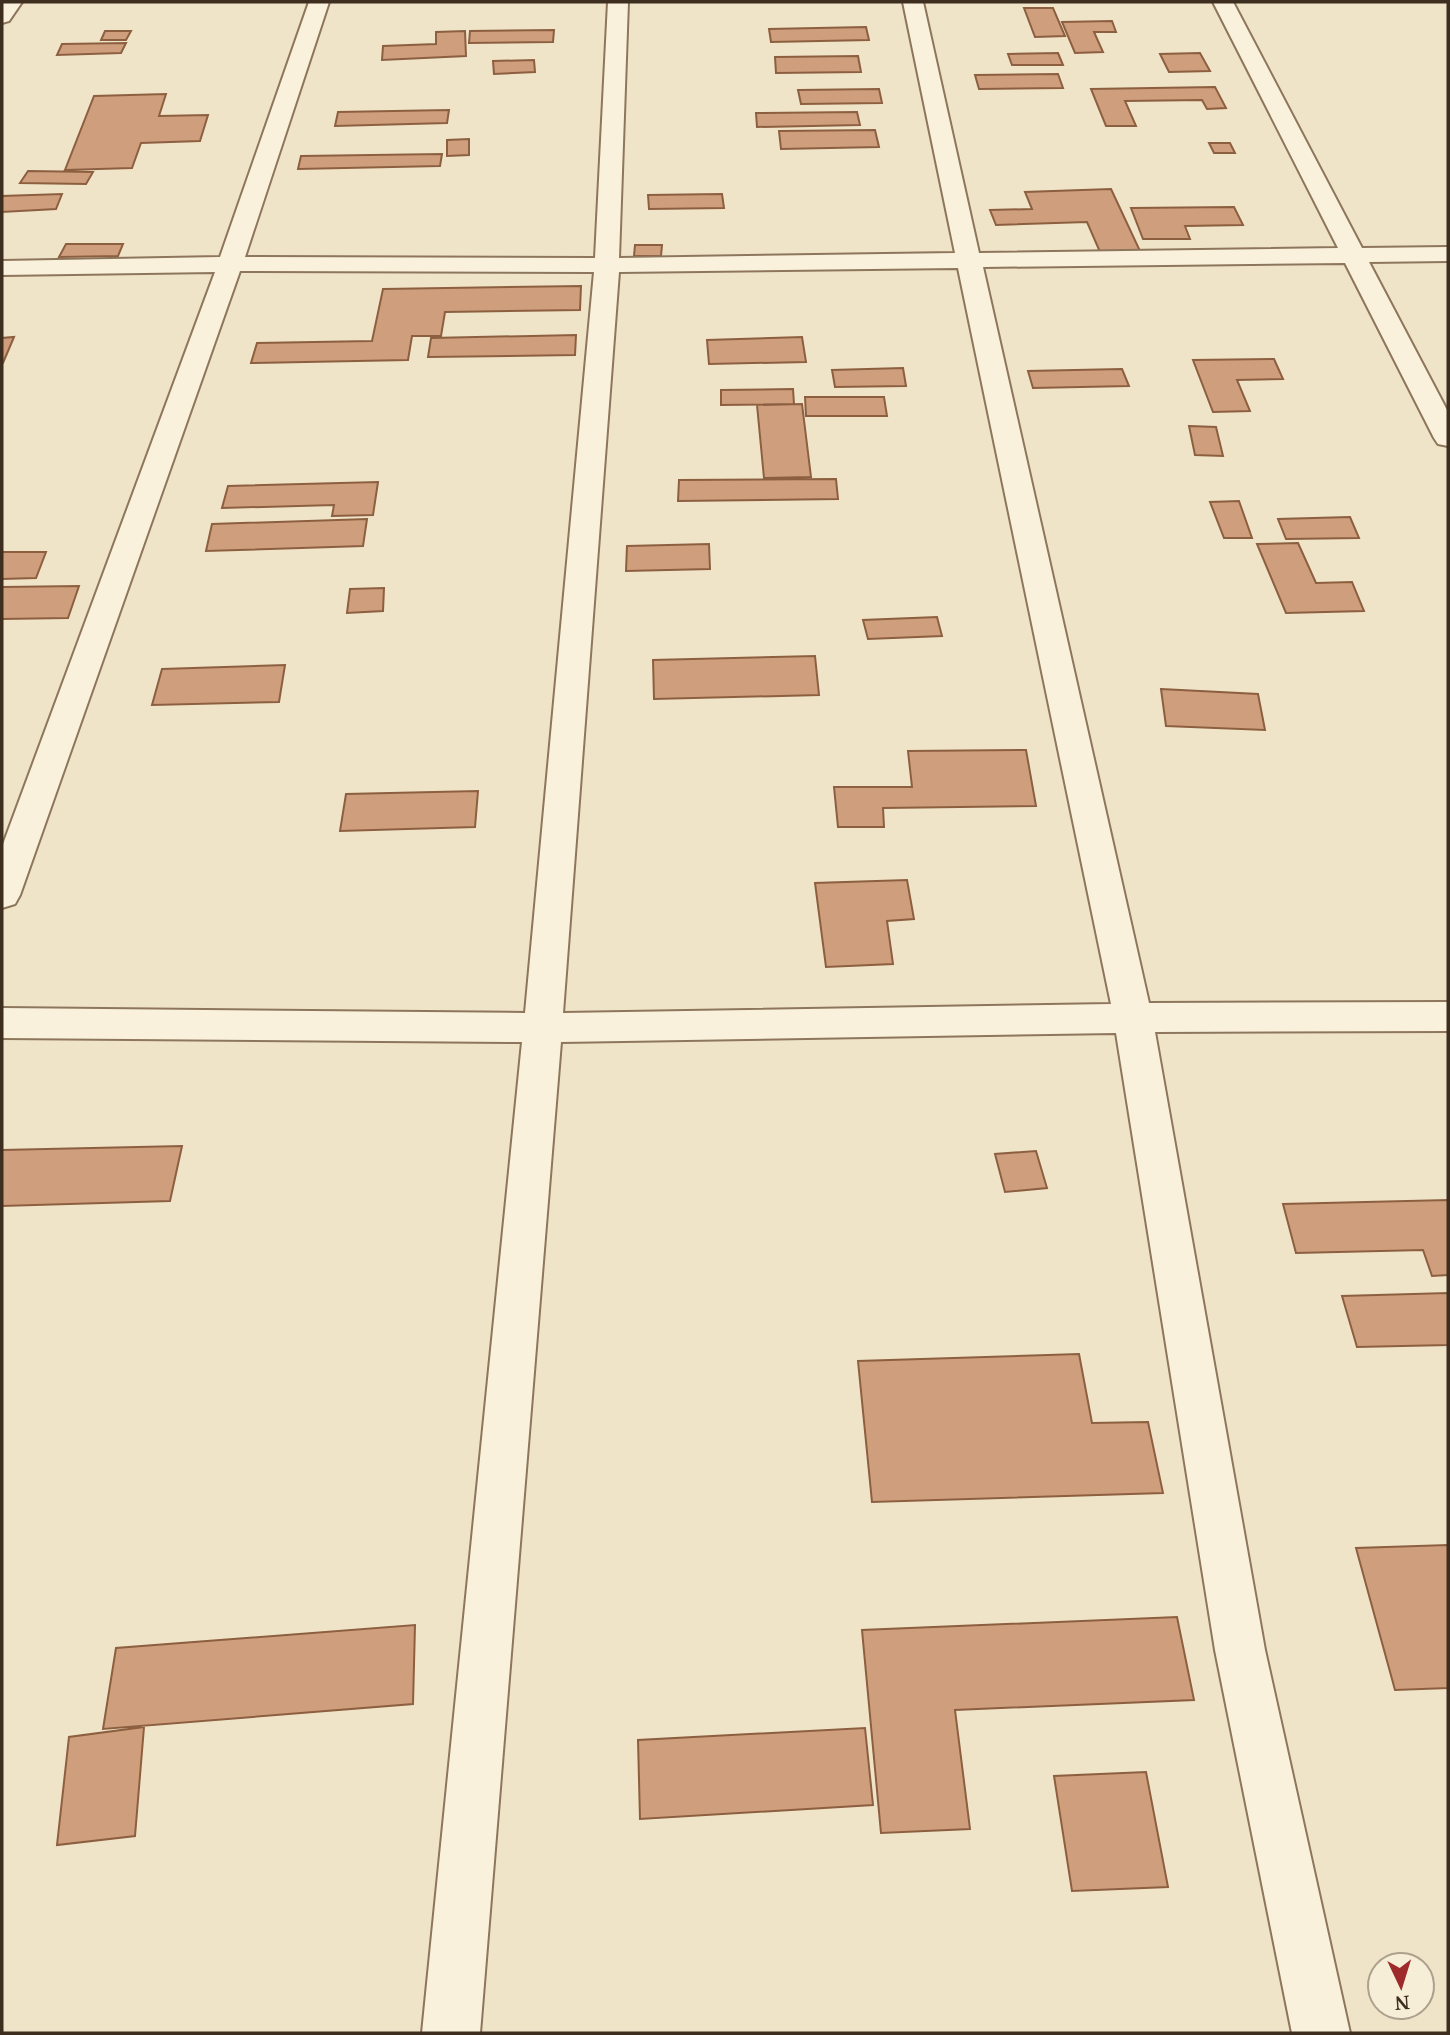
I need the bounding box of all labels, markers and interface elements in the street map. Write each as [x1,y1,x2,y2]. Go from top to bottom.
north arrow [1366,1951,1436,2021]
text: N [1394,1989,1411,2016]

